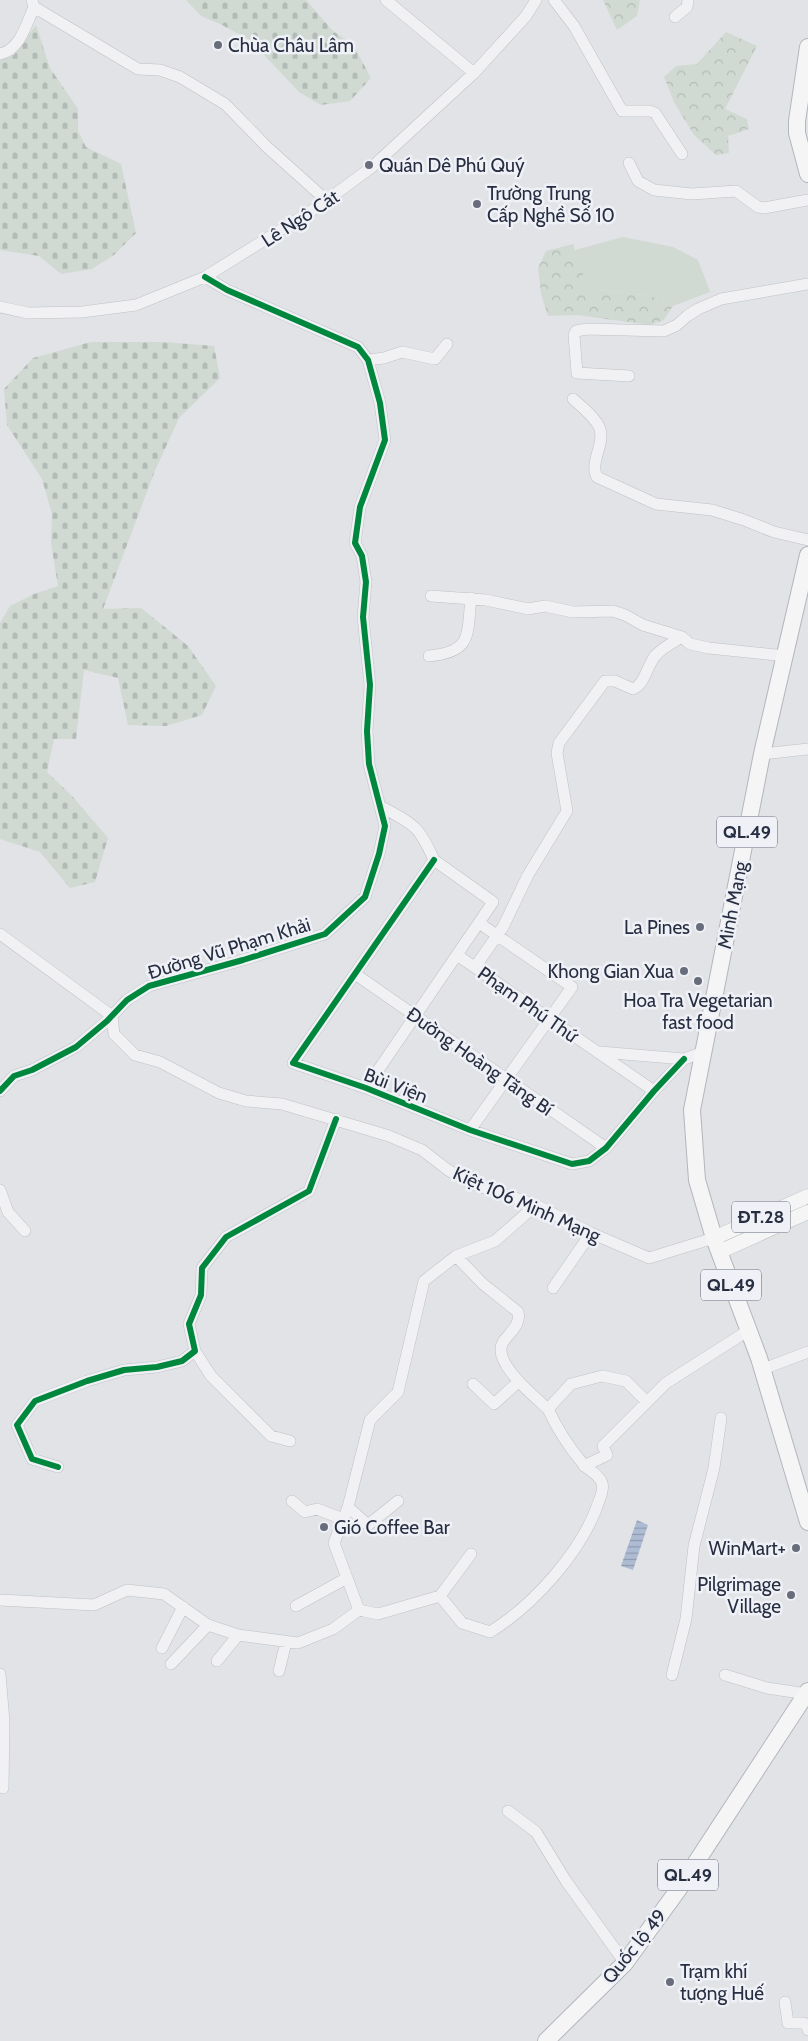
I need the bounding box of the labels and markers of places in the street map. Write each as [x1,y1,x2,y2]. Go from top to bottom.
place label: Chùa Châu Lâm [228,34,354,57]
marker: Chùa Châu Lâm [212,39,224,51]
place label: Quán Dê Phú Quý [379,154,525,177]
marker: Quán Dê Phú Quý [363,159,375,171]
place label: Trường Trung Cấp Nghề Số 10 [487,182,615,227]
marker: Trường Trung Cấp Nghề Số 10 [471,198,483,210]
place label: La Pines [624,916,690,939]
marker: La Pines [694,921,706,933]
place label: Khong Gian Xua [548,960,674,983]
marker: Khong Gian Xua [678,965,690,977]
marker: Hoa Tra Vegetarian fast food [692,975,704,987]
place label: Hoa Tra Vegetarian fast food [623,989,773,1034]
place label: Gió Coffee Bar [334,1516,450,1539]
marker: Gió Coffee Bar [318,1521,330,1533]
place label: WinMart+ [709,1537,786,1560]
marker: WinMart+ [790,1542,802,1554]
place label: Pilgrimage Village [697,1573,781,1618]
marker: Pilgrimage Village [785,1589,797,1601]
place label: Trạm khí tượng Huế [680,1960,764,2005]
marker: Trạm khí tượng Huế [664,1976,676,1988]

